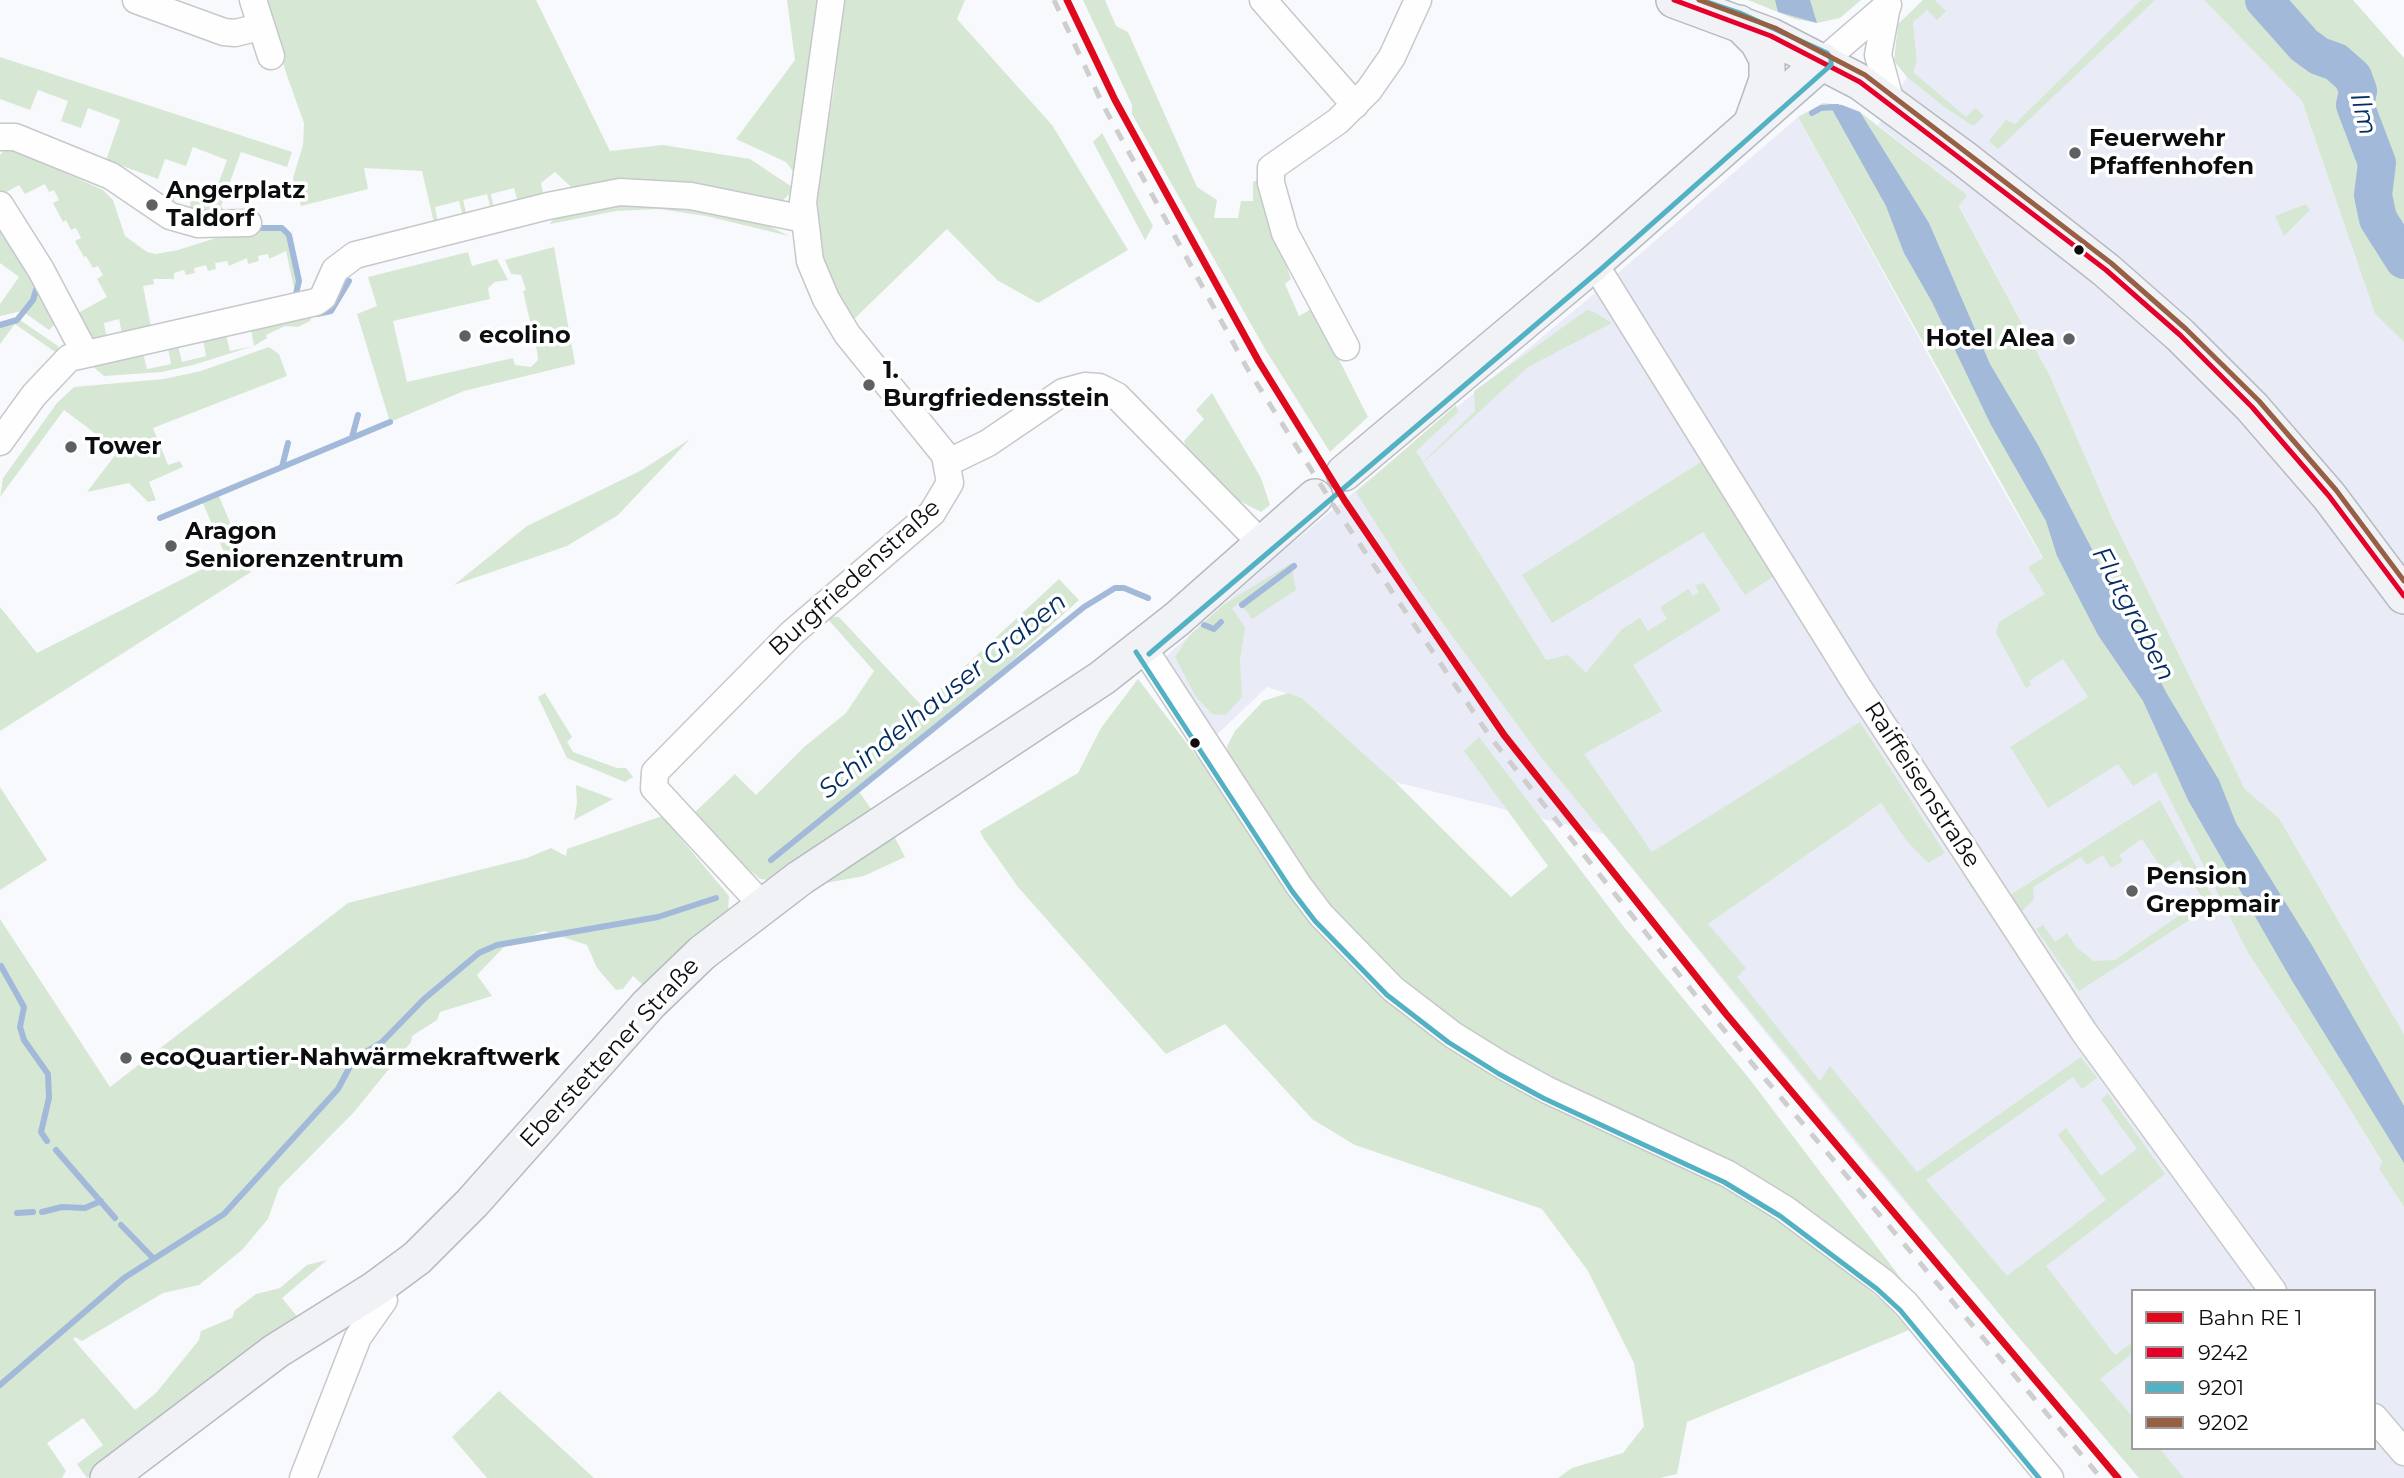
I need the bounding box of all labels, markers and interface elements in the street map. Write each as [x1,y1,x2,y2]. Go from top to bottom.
water label: Ilm [2343,90,2383,138]
place label: Feuerwehr Pfaffenhofen [2089,125,2254,181]
marker: Feuerwehr Pfaffenhofen [2067,145,2083,161]
place label: Angerplatz Taldorf [166,177,305,233]
marker: Angerplatz Taldorf [144,197,160,213]
unlabelled marker [2072,243,2086,257]
place label: ecolino [479,322,571,350]
place label: Hotel Alea [1925,325,2055,353]
marker: ecolino [457,328,473,344]
marker: Hotel Alea [2061,331,2077,347]
place label: 1. Burgfriedensstein [883,357,1110,413]
marker: 1. Burgfriedensstein [861,377,877,393]
place label: Tower [85,433,161,461]
marker: Tower [63,439,79,455]
street label: Burgfriedenstraße [764,494,946,662]
place label: Aragon Seniorenzentrum [185,518,404,574]
marker: Aragon Seniorenzentrum [163,538,179,554]
water label: Flutgraben [2085,542,2181,686]
water label: Schindelhauser Graben [813,586,1073,806]
street label: Raiffeisenstraße [1858,697,1986,873]
unlabelled marker [1188,736,1202,750]
place label: Pension Greppmair [2146,863,2280,919]
marker: Pension Greppmair [2124,883,2140,899]
street label: Eberstettener Straße [514,952,706,1154]
place label: ecoQuartier-Nahwärmekraftwerk [140,1044,560,1072]
marker: ecoQuartier-Nahwärmekraftwerk [118,1050,134,1066]
legend [2131,1289,2376,1450]
text: Bahn RE 1 [2198,1305,2302,1330]
text: 9242 [2198,1340,2248,1365]
text: 9201 [2198,1375,2244,1400]
text: 9202 [2198,1410,2249,1435]

